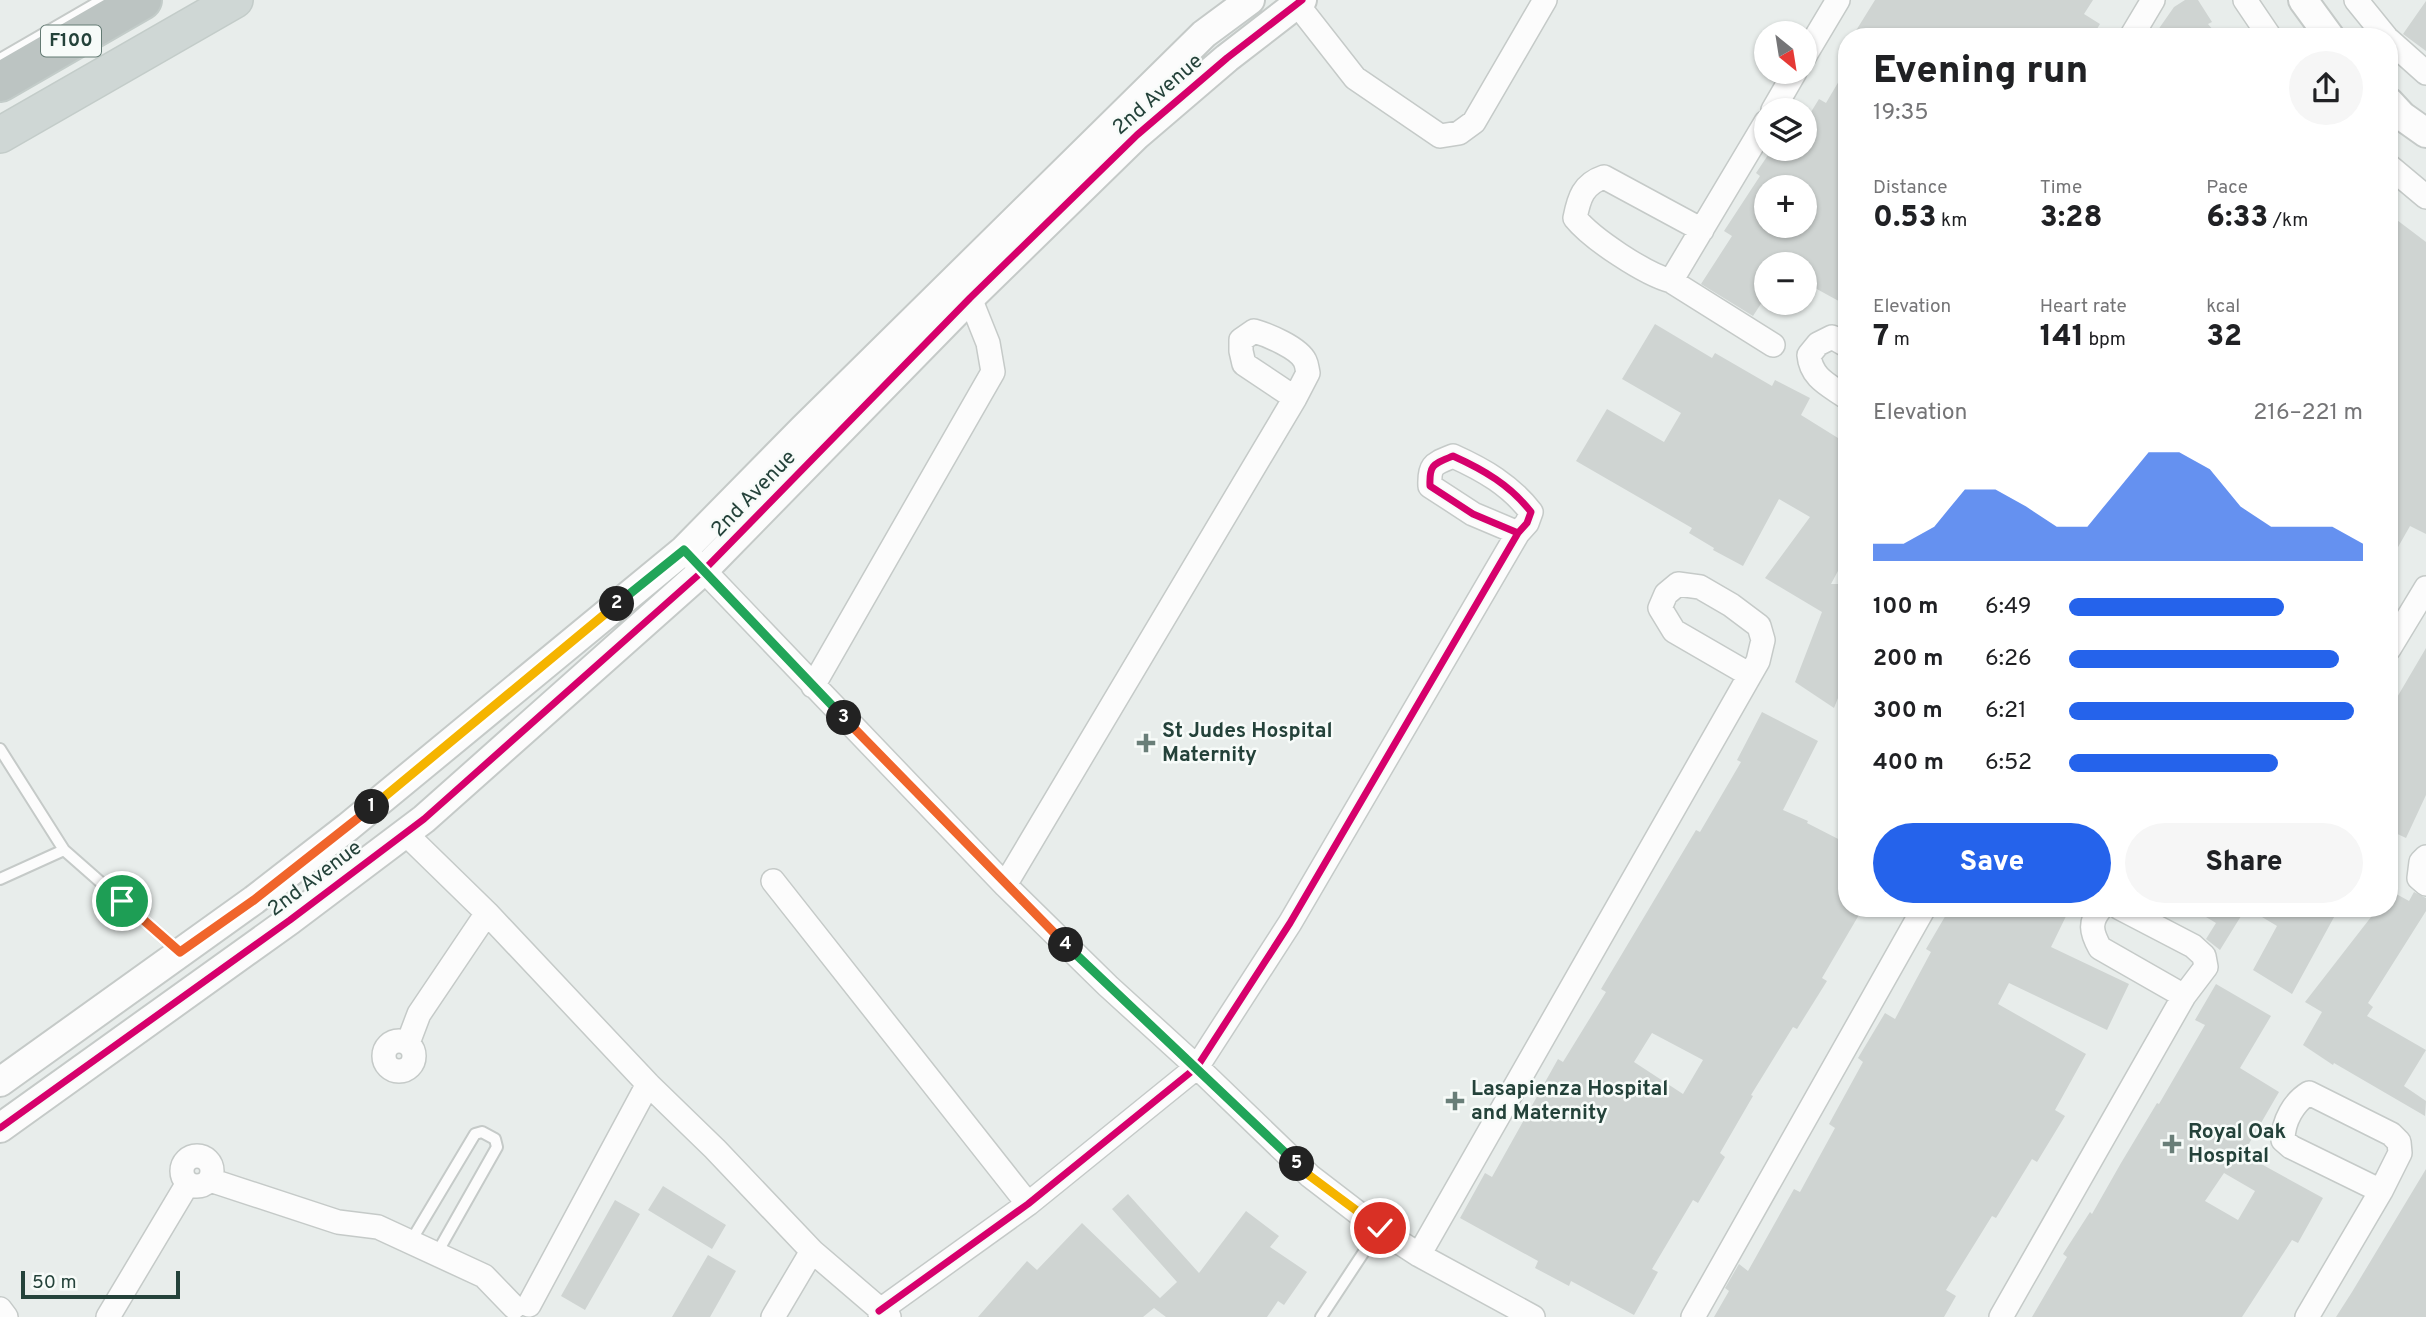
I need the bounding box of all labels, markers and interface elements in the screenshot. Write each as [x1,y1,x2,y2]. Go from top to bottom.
north arrow [1754,21,1816,84]
map controls [1754,21,1817,315]
road number: F100 [41,25,101,56]
street label: 2nd Avenue [1107,48,1209,142]
text: Evening run [1873,48,2088,97]
button: share [2289,51,2363,125]
button: layers [1754,98,1817,161]
text: 19:35 [1873,99,1929,128]
button: + [1754,175,1817,238]
text: Distance [1873,176,1948,200]
text: Time [2040,176,2082,200]
text: Pace [2206,176,2248,200]
text: 0.53 [1873,200,1937,237]
text: 3:28 [2040,200,2102,237]
text: 6:33 [2206,200,2268,237]
text: km [1937,209,1967,233]
text: /km [2268,209,2308,233]
button: − [1754,252,1817,315]
text: Elevation [1873,295,1951,319]
text: Heart rate [2040,295,2127,319]
text: kcal [2206,295,2240,319]
text: 7 [1873,319,1889,356]
text: 141 [2040,319,2084,356]
text: 32 [2206,319,2242,356]
text: m [1889,328,1910,352]
text: bpm [2084,328,2126,352]
text: Elevation [1873,399,1968,428]
text: 216–221 m [2253,399,2363,428]
street label: 2nd Avenue [706,445,802,543]
pin: 2 [600,586,634,622]
text: 2 [611,591,622,615]
text: 100 m [1873,593,1938,622]
text: 6:49 [1985,593,2032,622]
text: 200 m [1873,645,1943,674]
text: 6:26 [1985,645,2032,674]
text: 300 m [1873,697,1943,726]
text: 6:21 [1985,697,2027,726]
pin: 3 [826,700,862,736]
text: 3 [838,705,849,729]
place label: St Judes Hospital Maternity [1162,718,1333,769]
marker: St Judes Hospital Maternity [1136,733,1156,753]
text: 400 m [1873,749,1944,778]
text: 6:52 [1985,749,2032,778]
pin: 1 [354,790,390,824]
text: 1 [368,794,375,818]
button: Save [1873,823,2111,903]
button: Share [2125,823,2363,903]
street label: 2nd Avenue [263,835,367,923]
pin [92,871,152,931]
icon: arrive [103,882,141,920]
pin: 4 [1048,928,1084,962]
text: 4 [1059,932,1072,956]
place label: Lasapienza Hospital and Maternity [1471,1076,1668,1127]
marker: Lasapienza Hospital and Maternity [1445,1091,1465,1111]
place label: Royal Oak Hospital [2188,1119,2286,1170]
marker: Royal Oak Hospital [2162,1134,2182,1154]
pin: 5 [1280,1146,1314,1182]
text: 5 [1291,1151,1302,1175]
pin [1350,1198,1410,1258]
icon: check [1361,1209,1399,1247]
scale bar [21,1268,180,1300]
text: 50 m [32,1271,77,1295]

